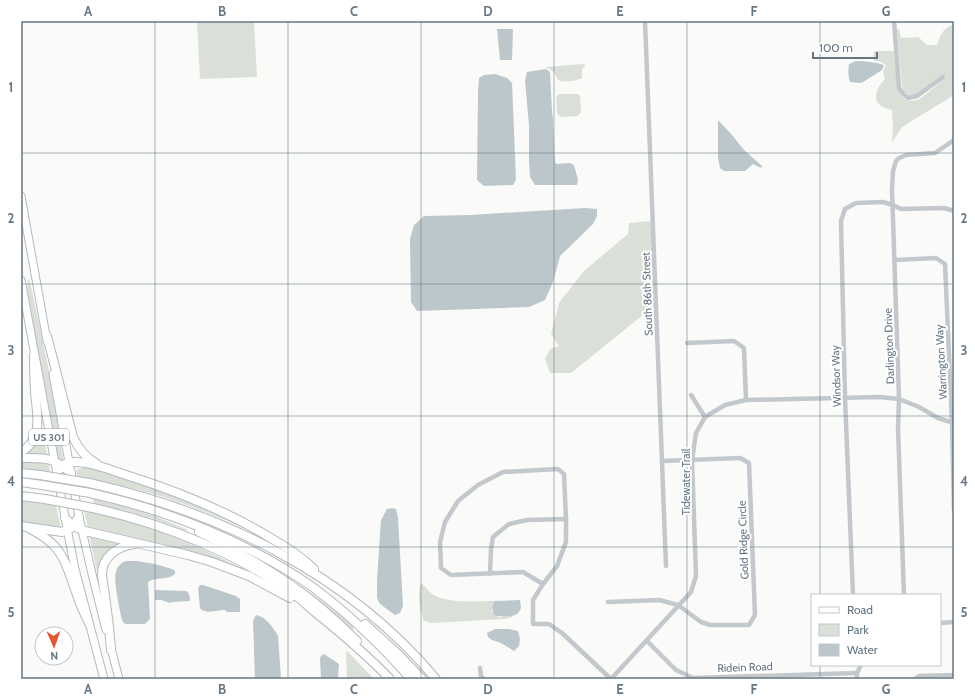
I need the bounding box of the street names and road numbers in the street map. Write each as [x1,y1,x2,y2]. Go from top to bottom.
street label: South 86th Street [639,252,655,336]
street label: Darlington Drive [881,307,897,384]
street label: Warrington Way [932,324,950,400]
street label: Windsor Way [828,344,844,407]
road number: US 301 [29,429,69,445]
street label: Tidewater Trail [679,448,693,515]
street label: Gold Ridge Circle [735,500,751,580]
street label: Ridein Road [717,659,773,675]

